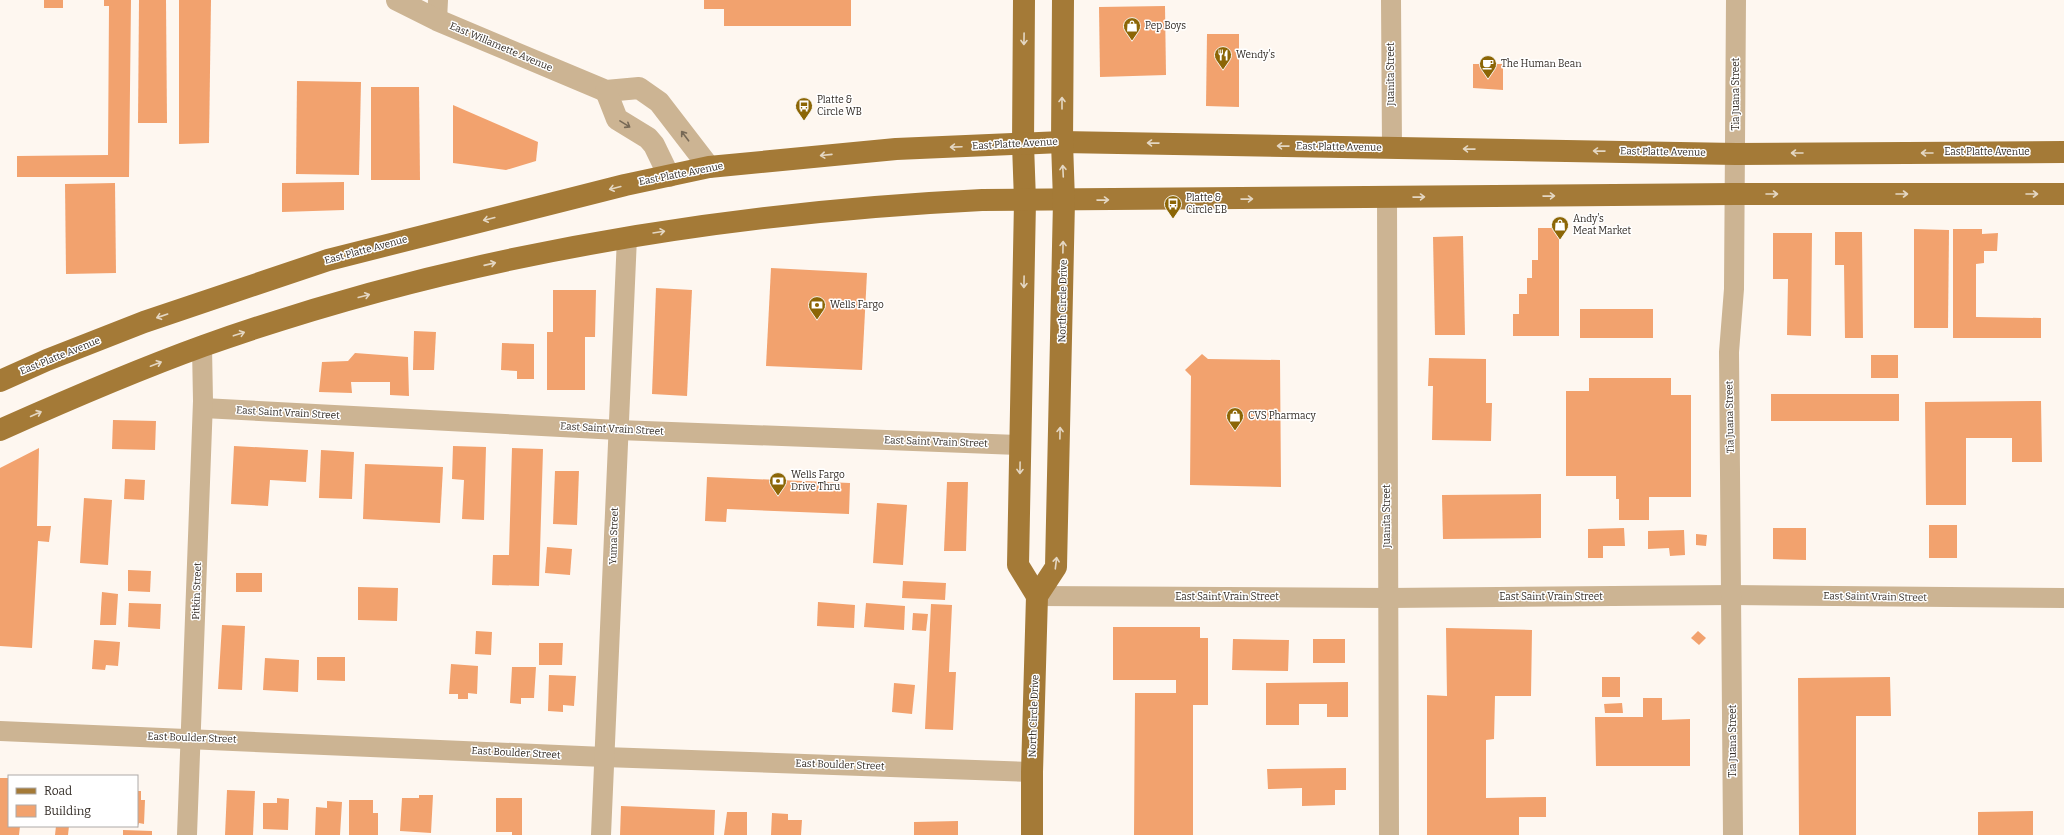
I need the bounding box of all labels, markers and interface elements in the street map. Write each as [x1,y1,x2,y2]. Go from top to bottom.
shop icon: Pep Boys [1122,16,1142,41]
street label: East Willamette Avenue [448,20,554,74]
place label: Pep Boys [1145,20,1186,32]
one-way arrow [1020,32,1028,45]
street label: Juanita Street [1385,42,1397,107]
restaurant icon: Wendy's [1213,45,1233,70]
place label: Wendy's [1236,49,1275,61]
cafe icon: The Human Bean [1478,54,1498,79]
street label: Tia Juana Street [1730,57,1742,130]
place label: The Human Bean [1501,58,1582,70]
place label: Platte & Circle WB [817,94,862,118]
bus stop icon: Platte & Circle WB [794,96,814,121]
one-way arrow [1058,97,1066,110]
one-way arrow [619,120,630,128]
one-way arrow [681,131,689,142]
street label: East Platte Avenue [972,136,1058,152]
one-way arrow [1147,140,1160,147]
street label: East Platte Avenue [1296,140,1382,154]
one-way arrow [1277,142,1290,150]
one-way arrow [950,143,963,151]
one-way arrow [1463,145,1476,153]
street label: East Platte Avenue [1620,145,1706,159]
street label: East Platte Avenue [1944,146,2030,158]
one-way arrow [1593,147,1606,155]
one-way arrow [1791,149,1804,157]
one-way arrow [1921,149,1934,157]
one-way arrow [820,152,833,159]
street label: East Platte Avenue [638,160,724,188]
one-way arrow [1059,165,1067,178]
one-way arrow [609,184,622,192]
one-way arrow [1765,190,1778,198]
one-way arrow [1895,190,1908,198]
one-way arrow [2025,190,2038,198]
place label: Platte & Circle EB [1186,192,1227,216]
one-way arrow [1542,192,1555,200]
one-way arrow [1412,193,1425,201]
bus stop icon: Platte & Circle EB [1163,194,1183,219]
one-way arrow [1240,195,1253,203]
one-way arrow [1096,196,1109,204]
place label: Andy's Meat Market [1573,213,1632,237]
one-way arrow [482,215,495,223]
shop icon: Andy's Meat Market [1550,215,1570,240]
one-way arrow [652,227,665,235]
street label: East Platte Avenue [323,233,409,267]
one-way arrow [1060,241,1067,254]
street label: North Circle Drive [1056,259,1070,343]
one-way arrow [483,260,496,268]
one-way arrow [1020,275,1028,288]
one-way arrow [357,292,370,299]
bank icon: Wells Fargo [807,295,827,320]
place label: Wells Fargo [830,299,884,311]
one-way arrow [156,312,168,320]
one-way arrow [233,330,246,337]
street label: East Platte Avenue [18,334,102,378]
one-way arrow [149,360,161,368]
street label: Tia Juana Street [1723,380,1737,454]
street label: East Saint Vrain Street [236,404,340,422]
shop icon: CVS Pharmacy [1225,406,1245,431]
one-way arrow [29,410,41,417]
place label: CVS Pharmacy [1248,410,1316,422]
street label: East Saint Vrain Street [560,420,664,438]
one-way arrow [1056,427,1064,440]
street label: East Saint Vrain Street [884,434,988,450]
one-way arrow [1016,461,1024,474]
place label: Wells Fargo Drive Thru [791,469,845,493]
bank icon: Wells Fargo Drive Thru [768,471,788,496]
street label: Juanita Street [1381,484,1393,549]
street label: Yuma Street [607,507,621,565]
one-way arrow [1052,556,1060,569]
street label: Pitkin Street [190,562,204,620]
street label: East Saint Vrain Street [1823,590,1927,604]
street label: East Saint Vrain Street [1175,591,1279,603]
street label: East Saint Vrain Street [1499,591,1603,603]
street label: North Circle Drive [1027,674,1041,758]
street label: Tia Juana Street [1727,704,1739,777]
street label: East Boulder Street [147,730,237,746]
street label: East Boulder Street [471,745,561,761]
street label: East Boulder Street [795,757,885,773]
legend [8,775,138,827]
text: Road [44,784,72,798]
text: Building [44,804,91,818]

